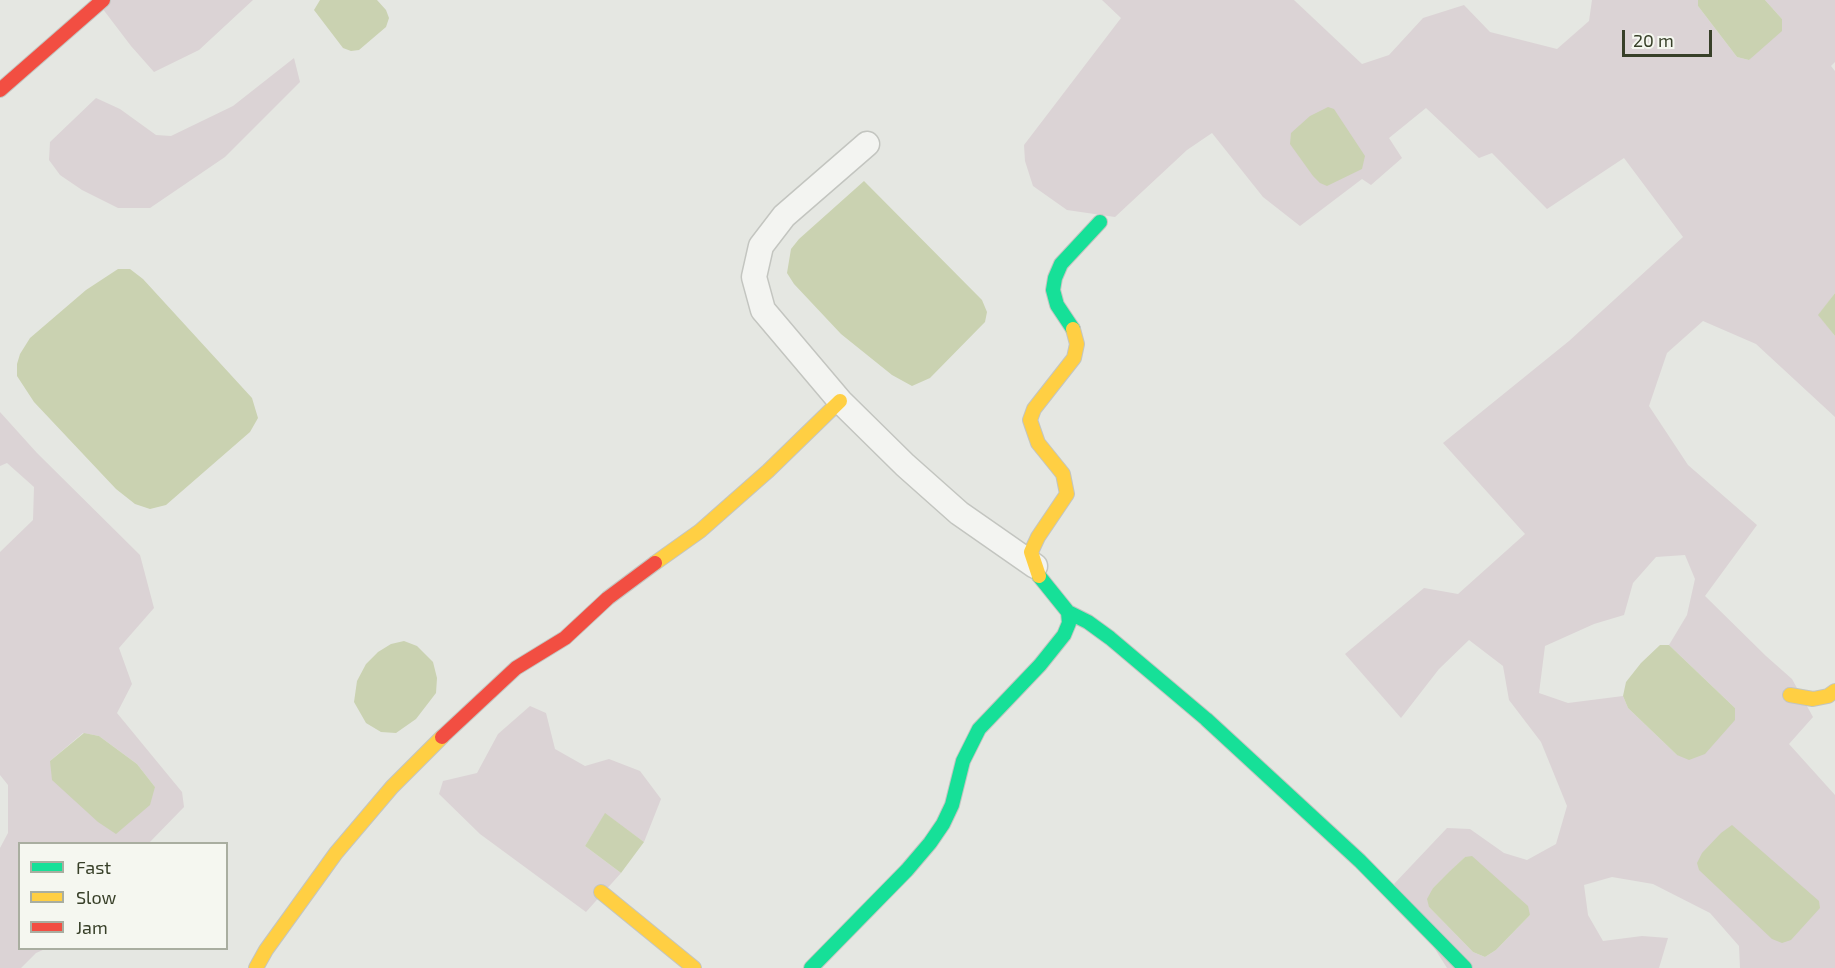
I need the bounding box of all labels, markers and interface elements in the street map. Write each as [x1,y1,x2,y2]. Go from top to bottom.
scale bar [1625,18,1715,56]
text: 20 m [1633,29,1674,51]
legend [18,842,228,950]
text: Fast [76,856,111,878]
text: Slow [76,886,116,908]
text: Jam [76,916,108,938]

